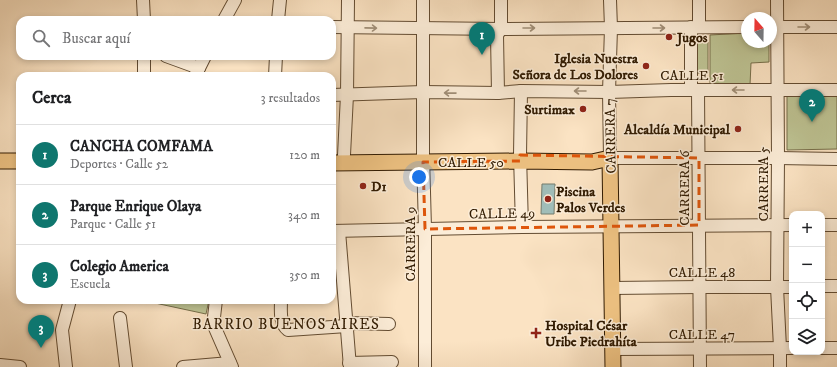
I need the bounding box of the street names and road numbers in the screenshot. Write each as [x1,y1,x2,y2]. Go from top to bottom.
street label: CALLE 51 [660,67,724,85]
street label: CARRERA 7 [601,98,621,174]
street label: CARRERA 5 [755,146,773,221]
street label: CARRERA 6 [676,150,694,226]
street label: CALLE 50 [438,154,504,172]
street label: CALLE 49 [469,204,535,224]
street label: CARRERA 9 [402,207,420,281]
street label: CALLE 48 [669,264,735,282]
street label: CALLE 47 [669,326,735,344]

